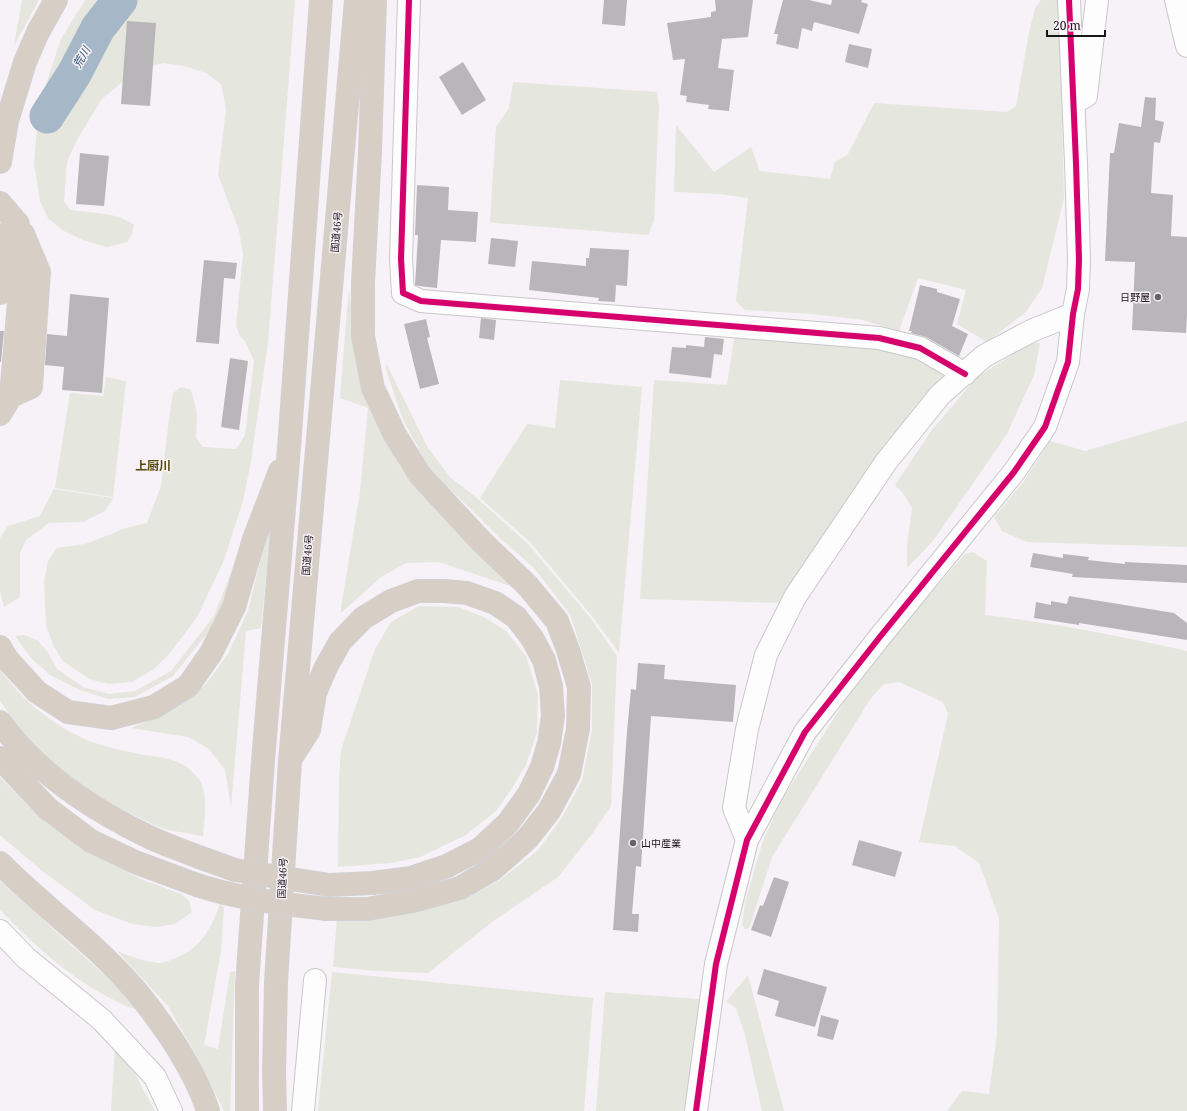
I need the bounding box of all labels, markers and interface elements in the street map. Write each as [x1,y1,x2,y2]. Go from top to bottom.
scale bar [1047,12,1105,38]
text: 20 m [1053,17,1081,34]
water label: 荒川 [69,43,93,70]
street label: 国道46号 [327,211,345,253]
place label: 日野屋 [1120,290,1150,304]
marker: 日野屋 [1153,292,1163,302]
district label: 上厨川 [135,457,171,474]
street label: 国道46号 [298,534,316,576]
place label: 山中産業 [641,836,681,850]
marker: 山中産業 [628,838,638,848]
street label: 国道46号 [274,857,290,899]

